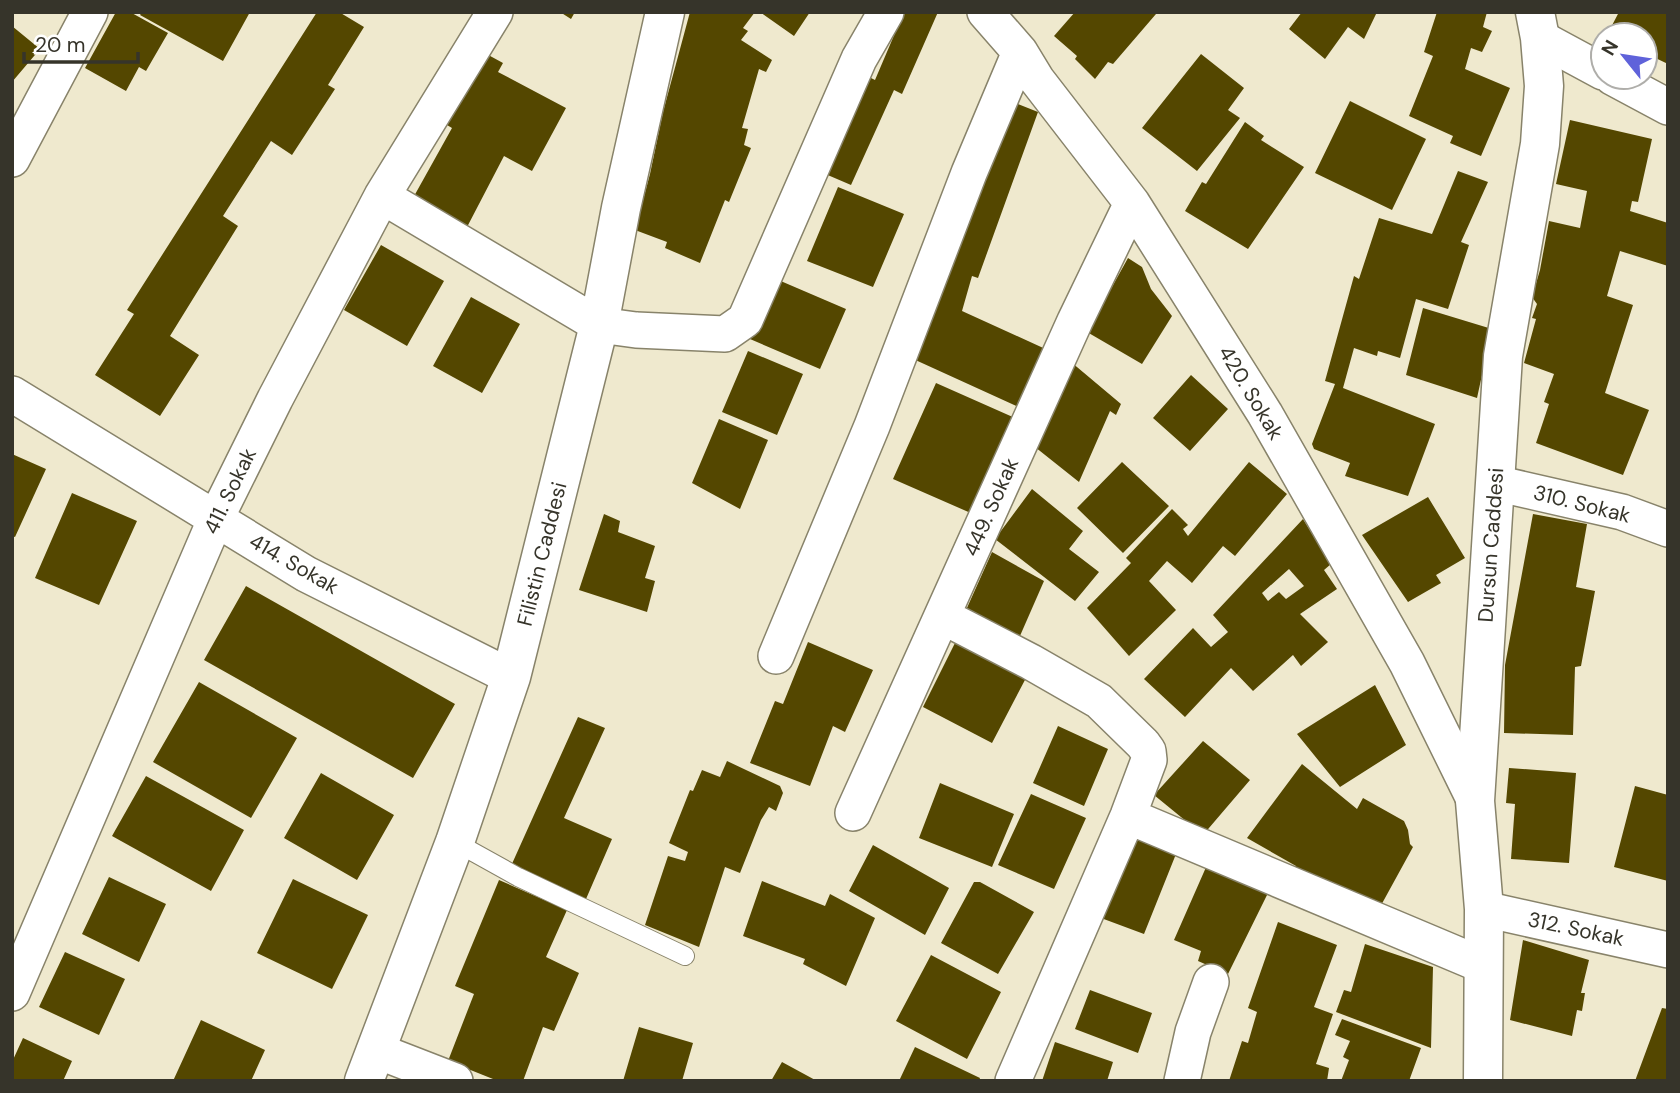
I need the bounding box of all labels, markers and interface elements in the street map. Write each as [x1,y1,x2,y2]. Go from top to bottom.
scale bar [24,21,138,65]
north arrow [1589,21,1659,91]
text: 20 m [35,31,86,59]
text: N [1595,35,1624,60]
street label: 420. Sokak [1212,341,1290,446]
street label: 411. Sokak [197,443,263,539]
street label: 449. Sokak [957,453,1025,561]
street label: Dursun Caddesi [1472,467,1510,623]
street label: 310. Sokak [1531,478,1634,530]
street label: Filistin Caddesi [511,479,573,629]
street label: 414. Sokak [244,527,344,601]
street label: 312. Sokak [1525,905,1627,953]

